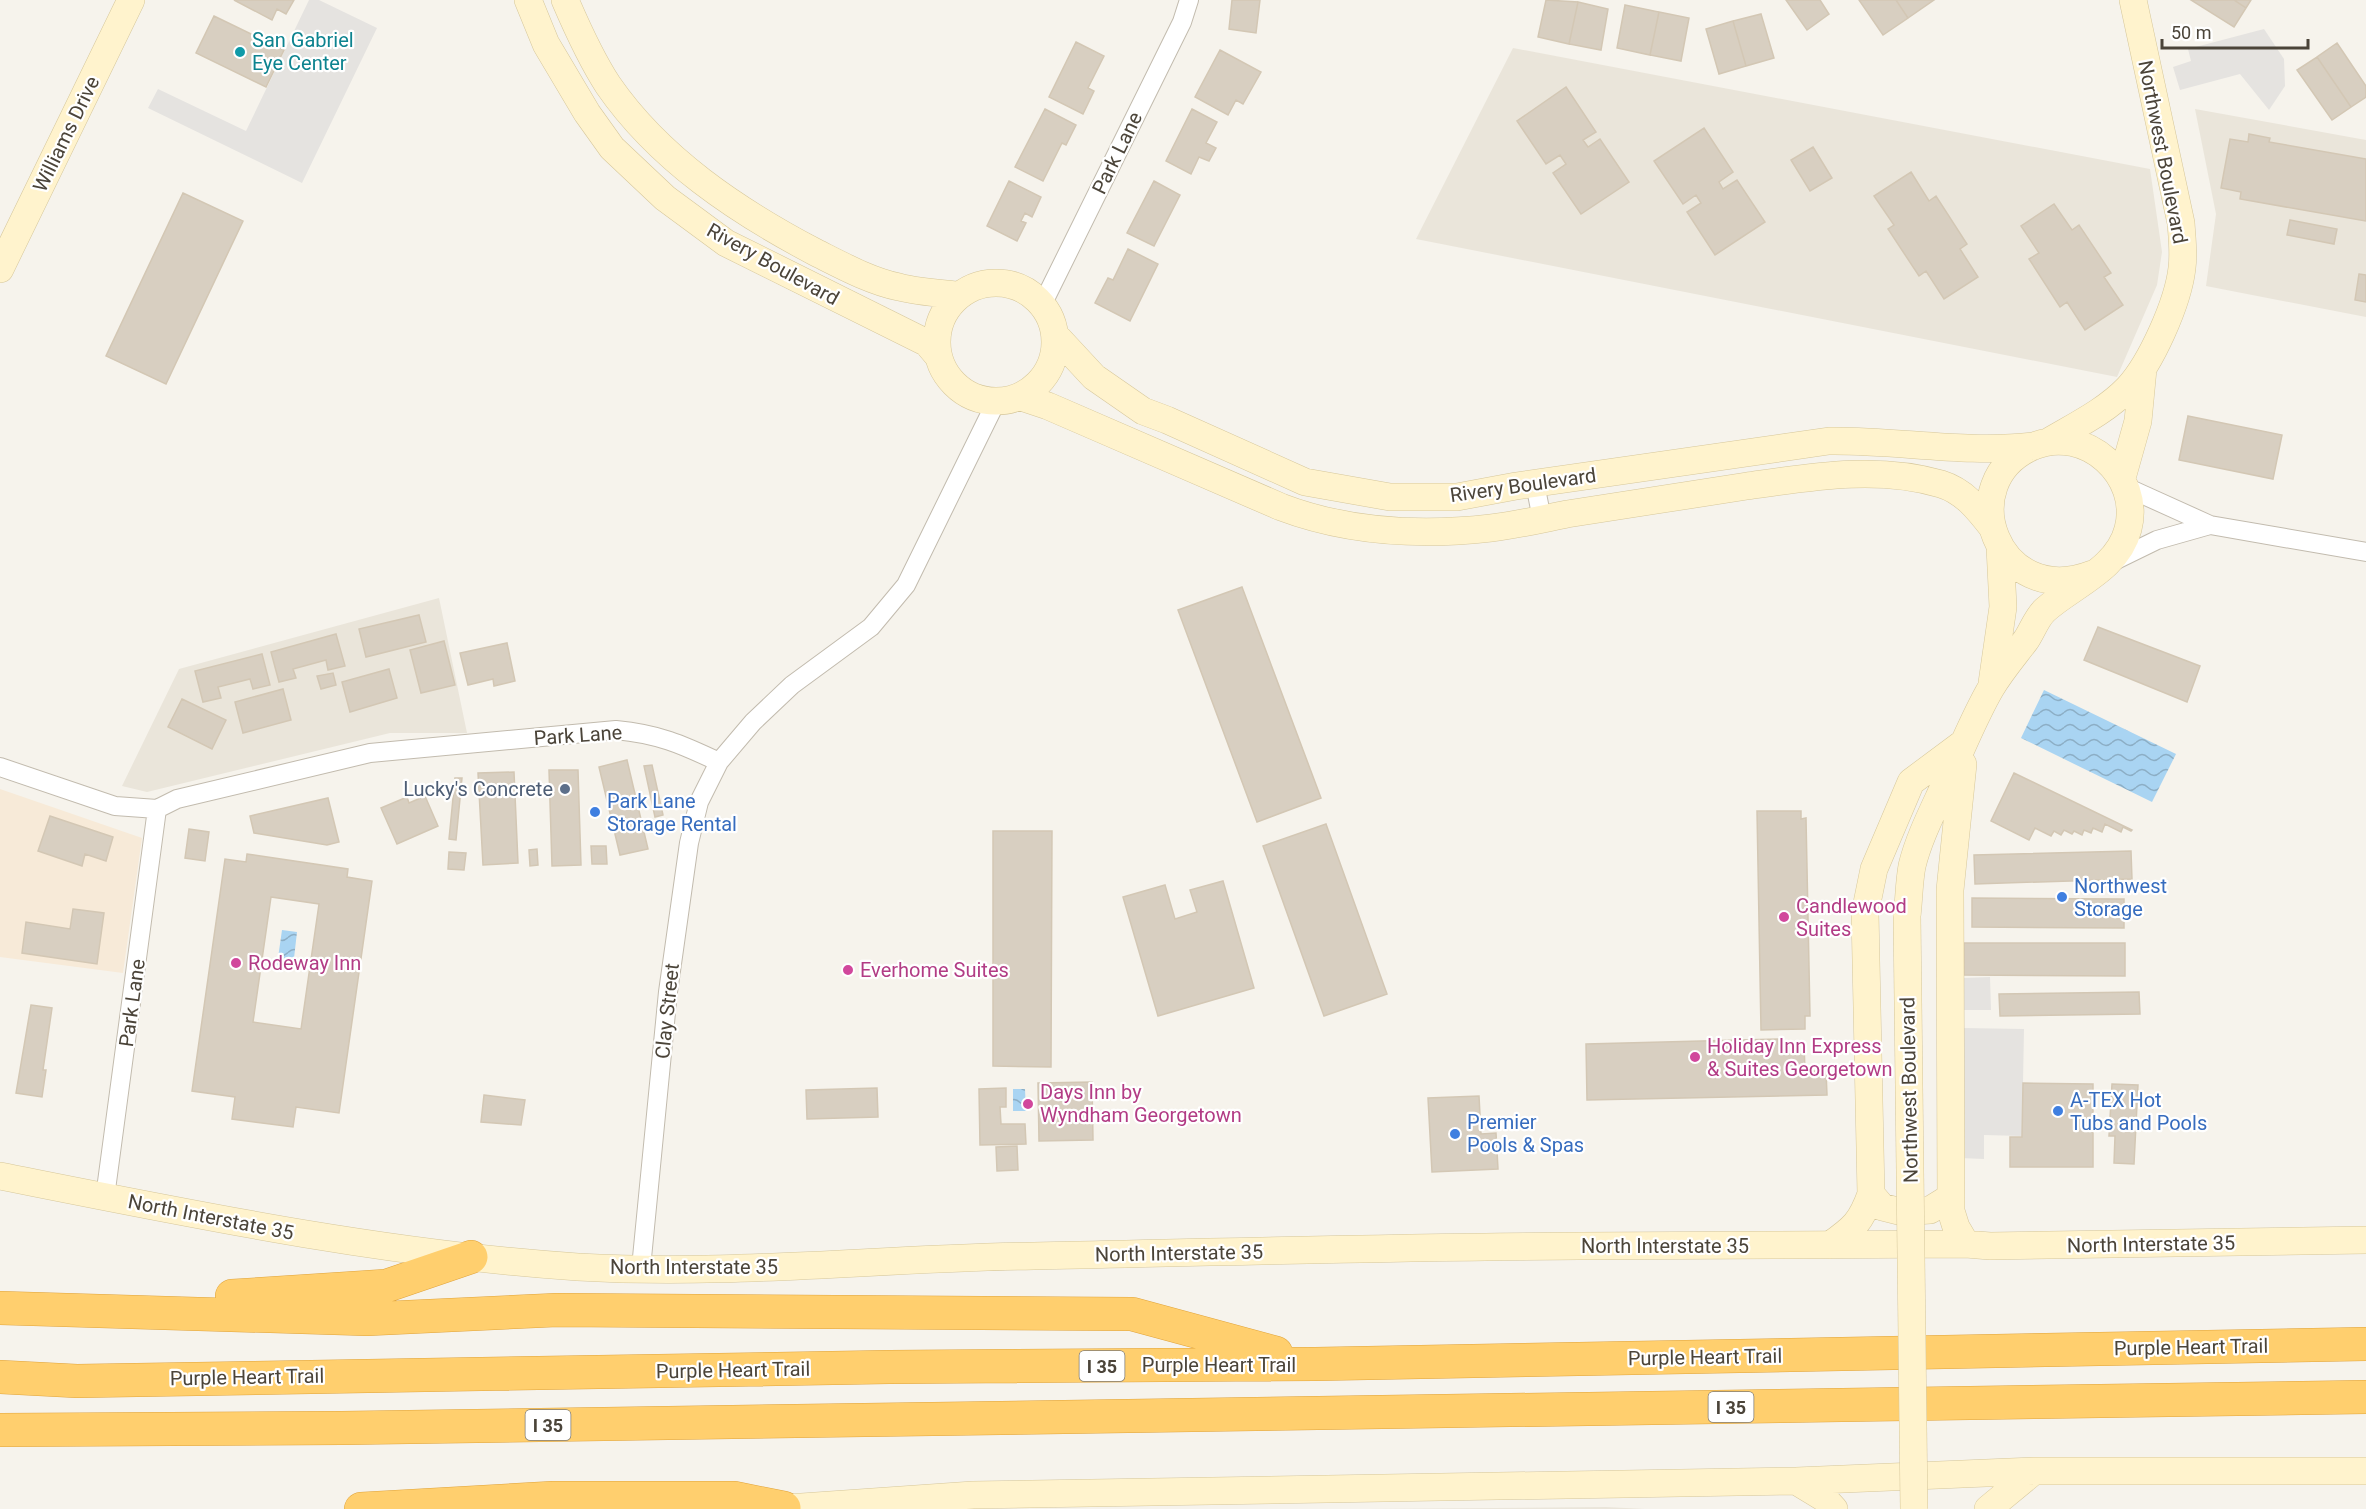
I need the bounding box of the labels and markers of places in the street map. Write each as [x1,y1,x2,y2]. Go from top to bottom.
place label: San Gabriel Eye Center [252,28,354,75]
marker: San Gabriel Eye Center [233,45,247,59]
place label: Lucky's Concrete [403,777,553,801]
marker: Lucky's Concrete [558,782,572,796]
place label: Park Lane Storage Rental [607,789,737,836]
marker: Park Lane Storage Rental [588,805,602,819]
place label: Northwest Storage [2074,874,2167,921]
marker: Northwest Storage [2055,890,2069,904]
place label: Candlewood Suites [1796,894,1907,941]
marker: Candlewood Suites [1777,910,1791,924]
place label: Rodeway Inn [248,951,361,975]
marker: Rodeway Inn [229,956,243,970]
place label: Everhome Suites [860,958,1009,982]
marker: Everhome Suites [841,963,855,977]
place label: Holiday Inn Express & Suites Georgetown [1707,1034,1893,1081]
marker: Holiday Inn Express & Suites Georgetown [1688,1050,1702,1064]
place label: Days Inn by Wyndham Georgetown [1040,1080,1242,1127]
place label: A-TEX Hot Tubs and Pools [2070,1088,2207,1135]
marker: Days Inn by Wyndham Georgetown [1021,1097,1035,1111]
marker: A-TEX Hot Tubs and Pools [2051,1104,2065,1118]
place label: Premier Pools & Spas [1467,1110,1584,1157]
marker: Premier Pools & Spas [1448,1127,1462,1141]

